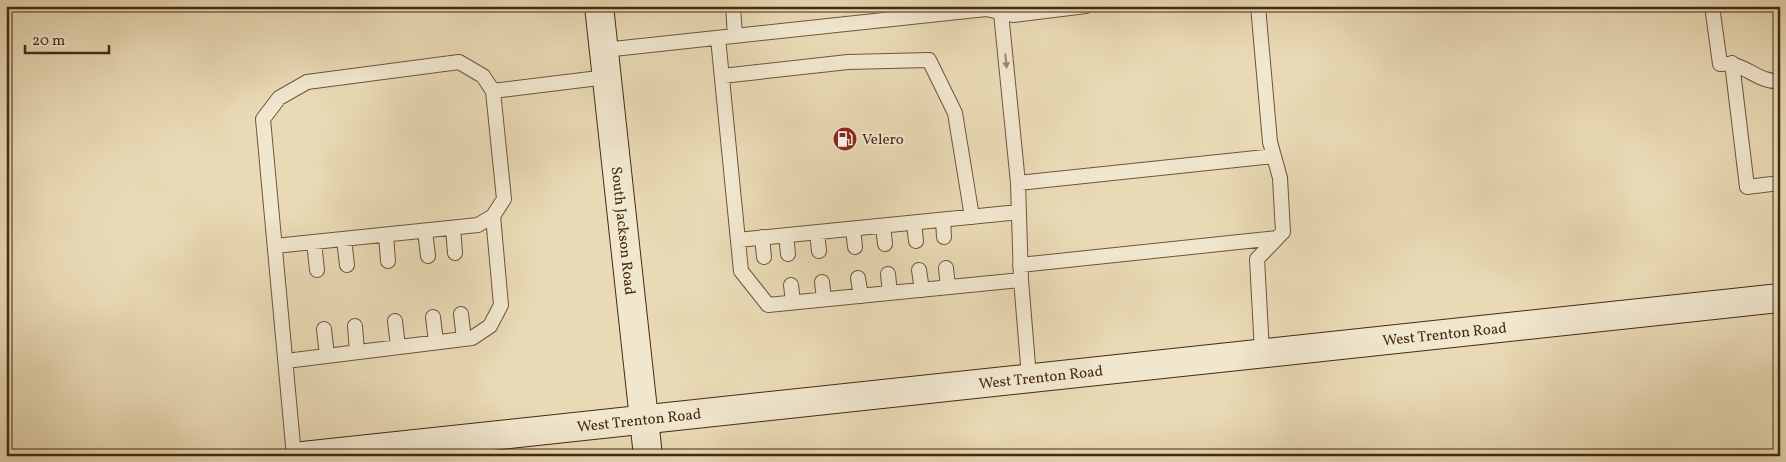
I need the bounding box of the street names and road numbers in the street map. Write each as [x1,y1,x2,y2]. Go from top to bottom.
street label: South Jackson Road [605,165,639,296]
street label: West Trenton Road [1381,318,1508,352]
street label: West Trenton Road [978,361,1104,396]
street label: West Trenton Road [576,404,702,439]

